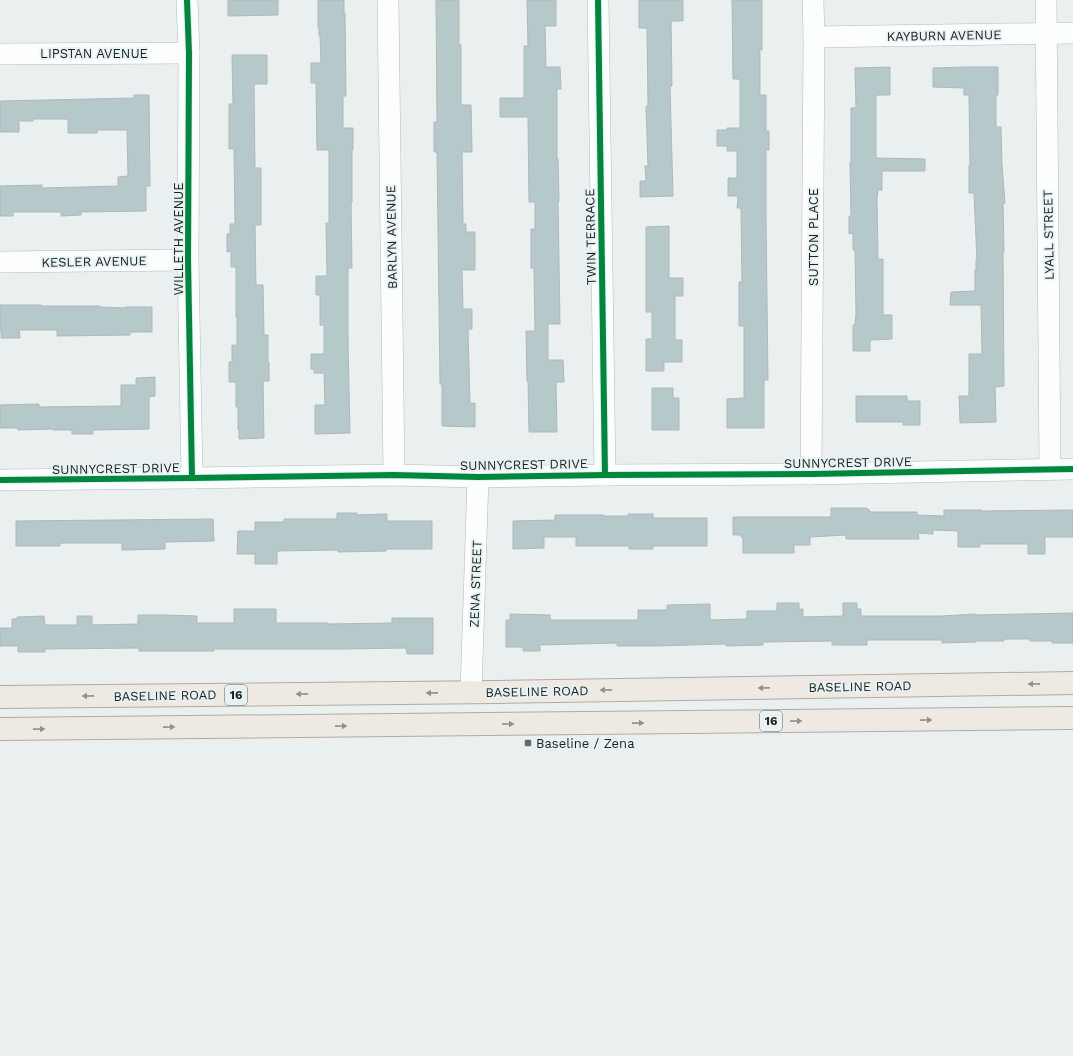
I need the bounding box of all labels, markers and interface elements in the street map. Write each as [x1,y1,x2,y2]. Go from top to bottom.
street label: KAYBURN AVENUE [886,27,1002,44]
street label: LIPSTAN AVENUE [40,46,148,61]
street label: WILLETH AVENUE [171,182,186,296]
street label: BARLYN AVENUE [383,185,400,289]
street label: TWIN TERRACE [582,188,599,285]
street label: SUTTON PLACE [806,188,821,286]
street label: LYALL STREET [1040,190,1057,280]
street label: KESLER AVENUE [41,253,147,270]
street label: SUNNYCREST DRIVE [784,454,912,471]
street label: SUNNYCREST DRIVE [460,456,588,473]
street label: SUNNYCREST DRIVE [52,460,180,477]
street label: ZENA STREET [466,540,485,628]
street label: BASELINE ROAD [808,678,912,695]
one-way arrow [1027,681,1040,687]
street label: BASELINE ROAD [485,683,589,700]
road number: 16 [225,685,247,705]
one-way arrow [757,685,770,691]
street label: BASELINE ROAD [113,687,217,704]
one-way arrow [599,687,612,693]
one-way arrow [425,690,438,696]
one-way arrow [295,691,308,697]
one-way arrow [81,693,94,699]
road number: 16 [760,711,782,731]
one-way arrow [920,717,933,723]
one-way arrow [790,718,803,724]
one-way arrow [632,720,645,726]
one-way arrow [502,721,515,727]
one-way arrow [335,723,348,729]
one-way arrow [163,724,176,730]
one-way arrow [33,726,46,732]
place label: Baseline / Zena [536,736,635,751]
marker: Baseline / Zena [523,738,533,748]

